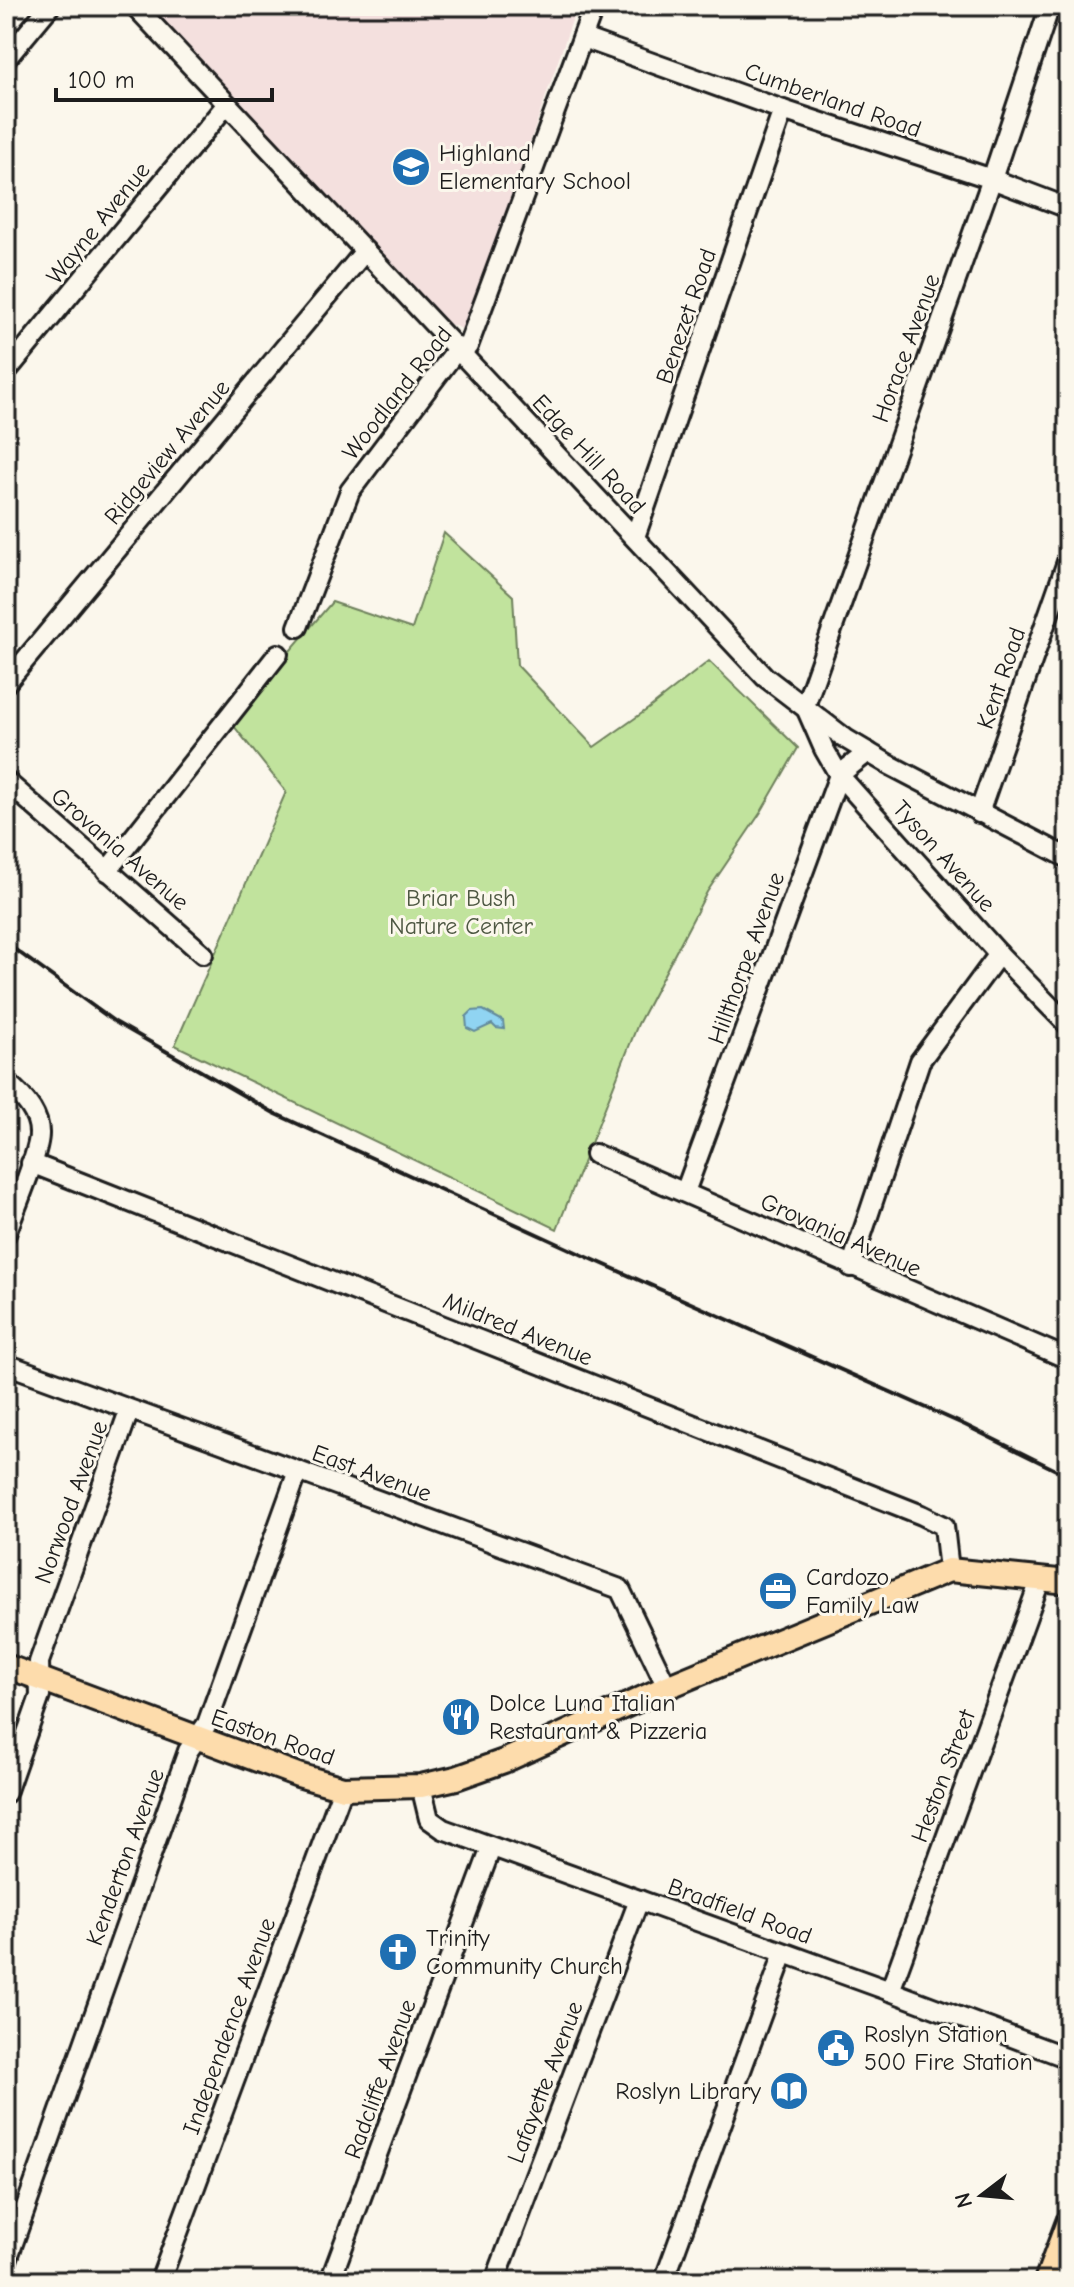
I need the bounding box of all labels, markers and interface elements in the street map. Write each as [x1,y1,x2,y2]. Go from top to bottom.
scale bar [56,52,272,102]
street label: Cumberland Road [741,57,925,143]
text: 100 m [68,66,135,94]
place label: Highland Elementary School [439,139,631,195]
school or university icon: Highland Elementary School [390,146,432,188]
street label: Wayne Avenue [40,156,156,290]
street label: Benezet Road [650,245,722,387]
street label: Horace Avenue [866,270,946,426]
street label: Woodland Road [336,321,458,465]
street label: Ridgeview Avenue [98,374,236,530]
street label: Edge Hill Road [527,388,651,520]
street label: Kent Road [971,624,1031,732]
street label: Grovania Avenue [46,782,194,916]
street label: Tyson Avenue [887,795,1001,917]
street label: Hillthorpe Avenue [702,868,790,1048]
park label: Briar Bush Nature Center [389,884,534,940]
street label: Grovania Avenue [756,1187,926,1283]
street label: Mildred Avenue [439,1286,597,1372]
street label: Norwood Avenue [29,1417,113,1587]
street label: East Avenue [309,1439,435,1507]
place label: Cardozo Family Law [806,1563,919,1619]
office icon: Cardozo Family Law [757,1570,799,1612]
place label: Dolce Luna Italian Restaurant & Pizzeria [489,1689,707,1745]
restaurant icon: Dolce Luna Italian Restaurant & Pizzeria [440,1696,482,1738]
street label: Easton Road [208,1703,338,1771]
street label: Heston Street [905,1705,981,1846]
street label: Kenderton Avenue [80,1765,170,1949]
street label: Bradfield Road [664,1872,816,1950]
street label: Independence Avenue [177,1914,281,2138]
place label: Trinity Community Church [426,1924,623,1980]
church icon: Trinity Community Church [377,1931,419,1973]
street label: Radcliffe Avenue [338,1996,422,2162]
street label: Lafayette Avenue [501,1997,589,2167]
place label: Roslyn Station 500 Fire Station [864,2020,1033,2076]
public building icon: Roslyn Station 500 Fire Station [815,2027,857,2069]
library icon: Roslyn Library [768,2070,810,2112]
place label: Roslyn Library [615,2077,761,2105]
north arrow [942,2155,1022,2235]
text: N [949,2190,978,2211]

